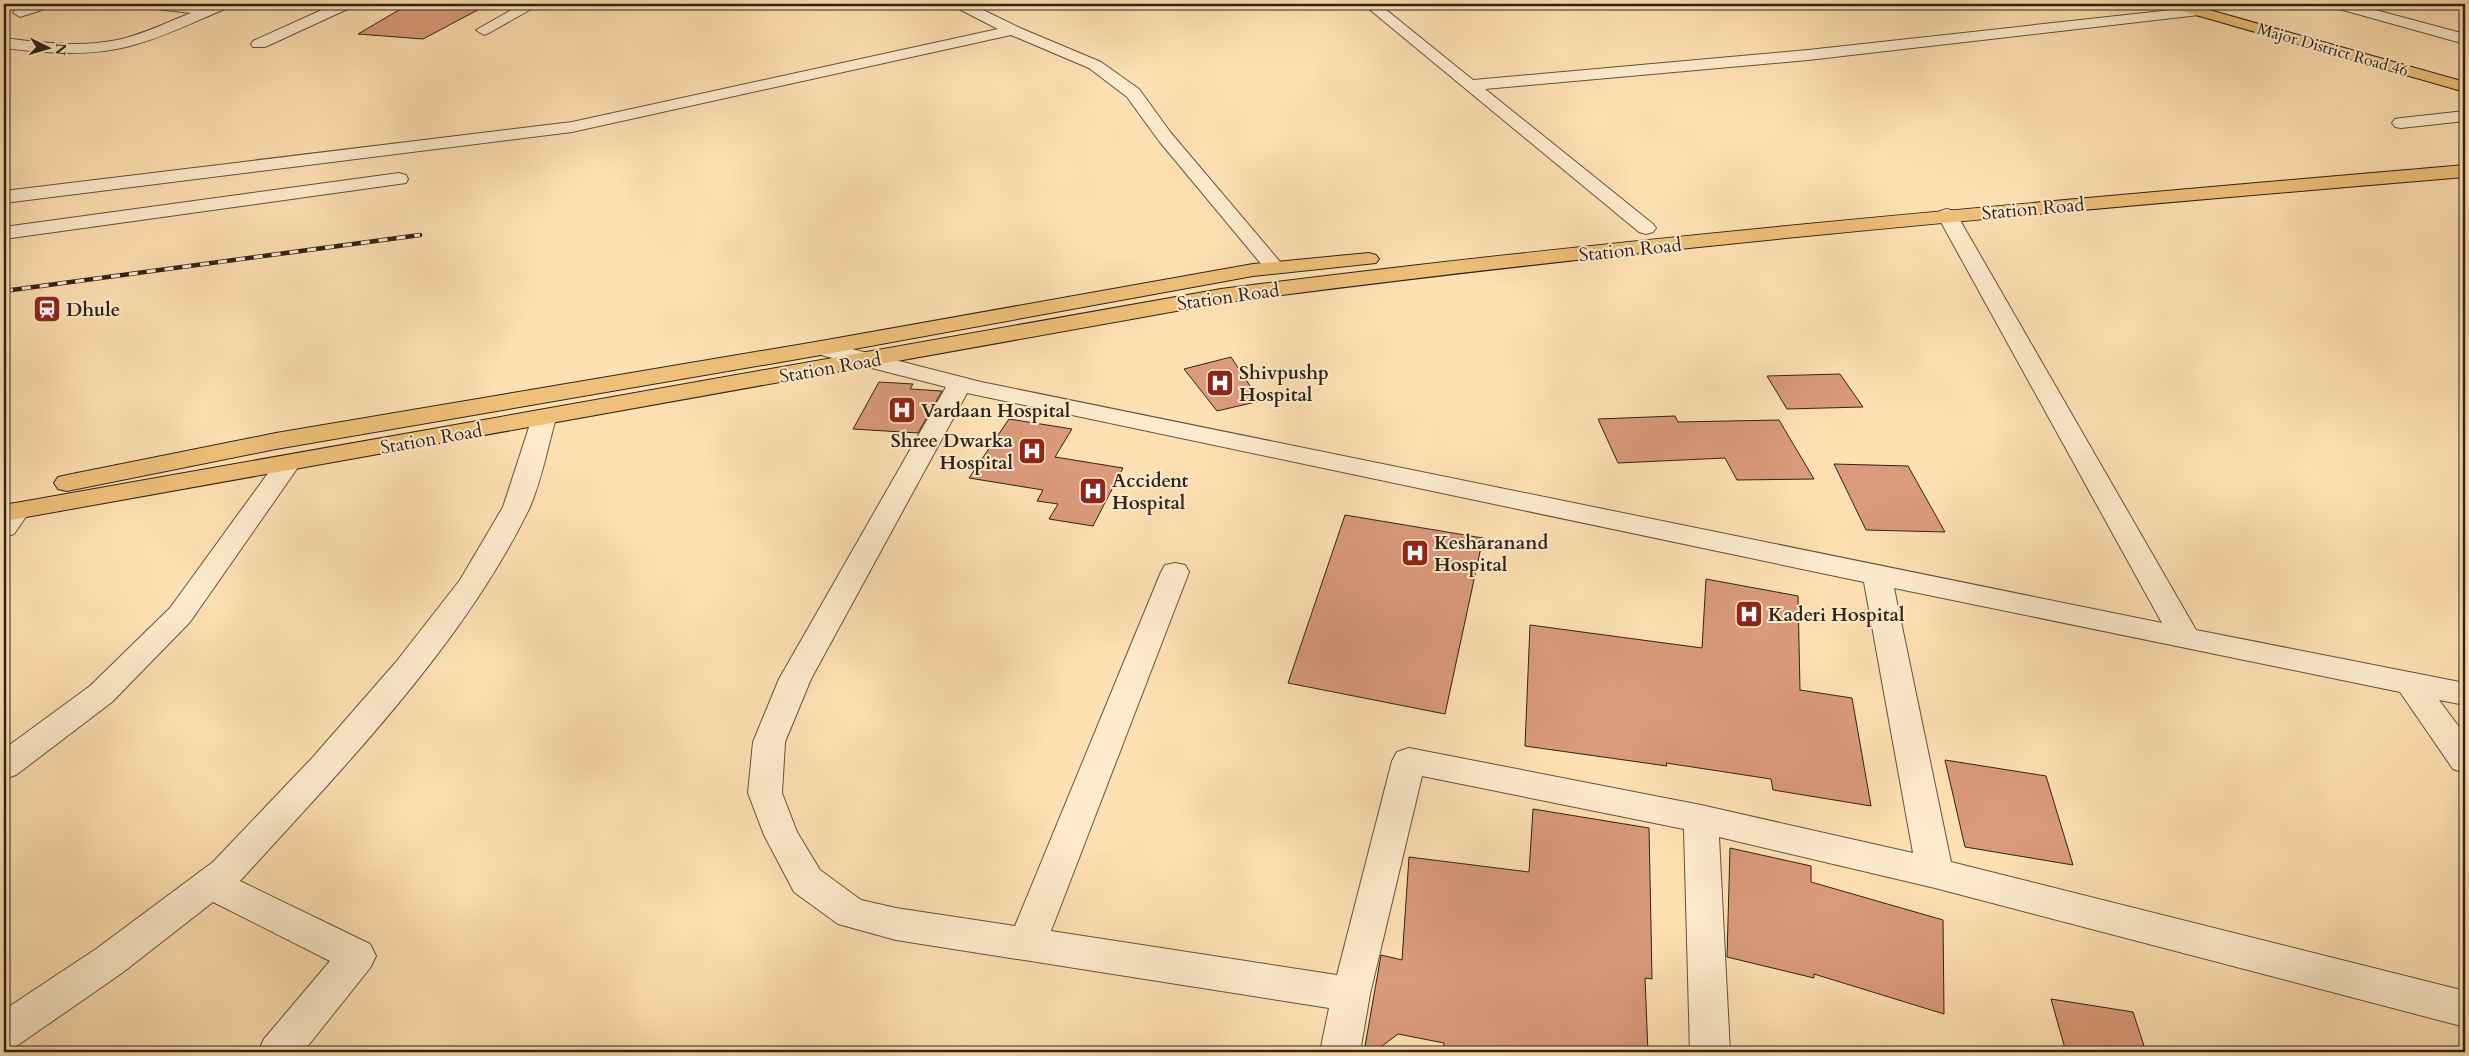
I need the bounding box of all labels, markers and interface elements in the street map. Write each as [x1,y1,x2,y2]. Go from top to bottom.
street label: Major District Road 46 [2255,18,2411,82]
north arrow [22,22,72,72]
text: N [50,42,70,56]
street label: Station Road [1981,192,2086,226]
street label: Station Road [1578,232,1683,268]
street label: Station Road [1175,277,1281,317]
station icon: Dhule [32,294,62,324]
place label: Dhule [66,297,120,323]
street label: Station Road [777,346,883,390]
place label: Shivpushp Hospital [1239,360,1329,408]
hospital icon: Shivpushp Hospital [1205,368,1235,398]
hospital icon: Vardaan Hospital [887,395,917,425]
place label: Vardaan Hospital [921,398,1071,424]
street label: Station Road [378,417,484,461]
place label: Shree Dwarka Hospital [891,428,1014,476]
hospital icon: Shree Dwarka Hospital [1017,436,1047,466]
place label: Accident Hospital [1112,468,1188,516]
hospital icon: Accident Hospital [1078,476,1108,506]
place label: Kesharanand Hospital [1434,530,1548,578]
hospital icon: Kesharanand Hospital [1400,538,1430,568]
hospital icon: Kaderi Hospital [1734,599,1764,629]
place label: Kaderi Hospital [1768,602,1905,628]

